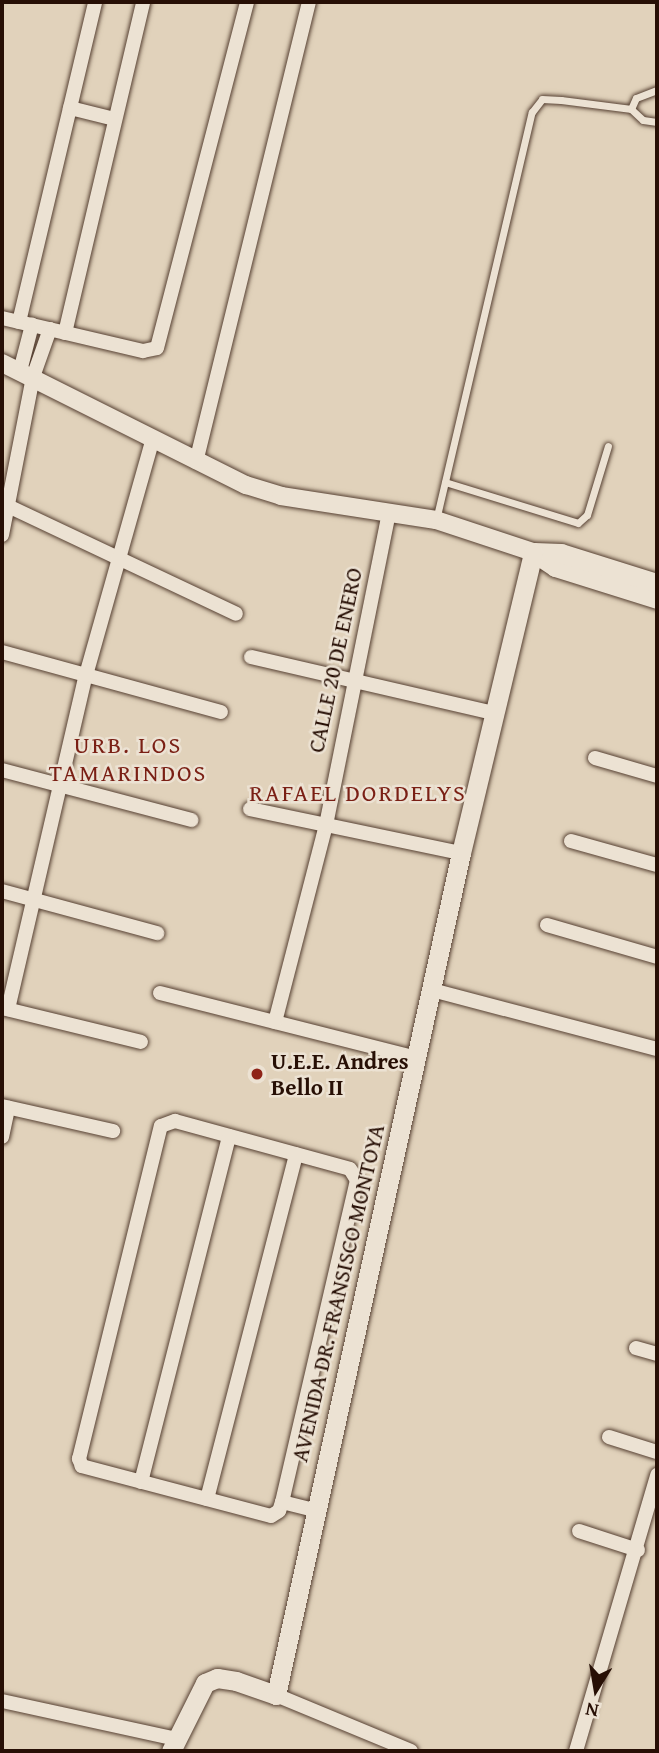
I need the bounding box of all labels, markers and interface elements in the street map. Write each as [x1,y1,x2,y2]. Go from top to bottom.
street label: CALLE 20 DE ENERO [302,565,368,755]
district label: URB. LOS TAMARINDOS [50,731,206,787]
district label: RAFAEL DORDELYS [251,779,465,807]
place label: U.E.E. Andres Bello II [271,1047,409,1101]
marker: U.E.E. Andres Bello II [249,1066,265,1082]
street label: AVENIDA DR. FRANSISCO MONTOYA [286,1121,390,1465]
north arrow [561,1655,631,1725]
text: N [583,1696,601,1726]

